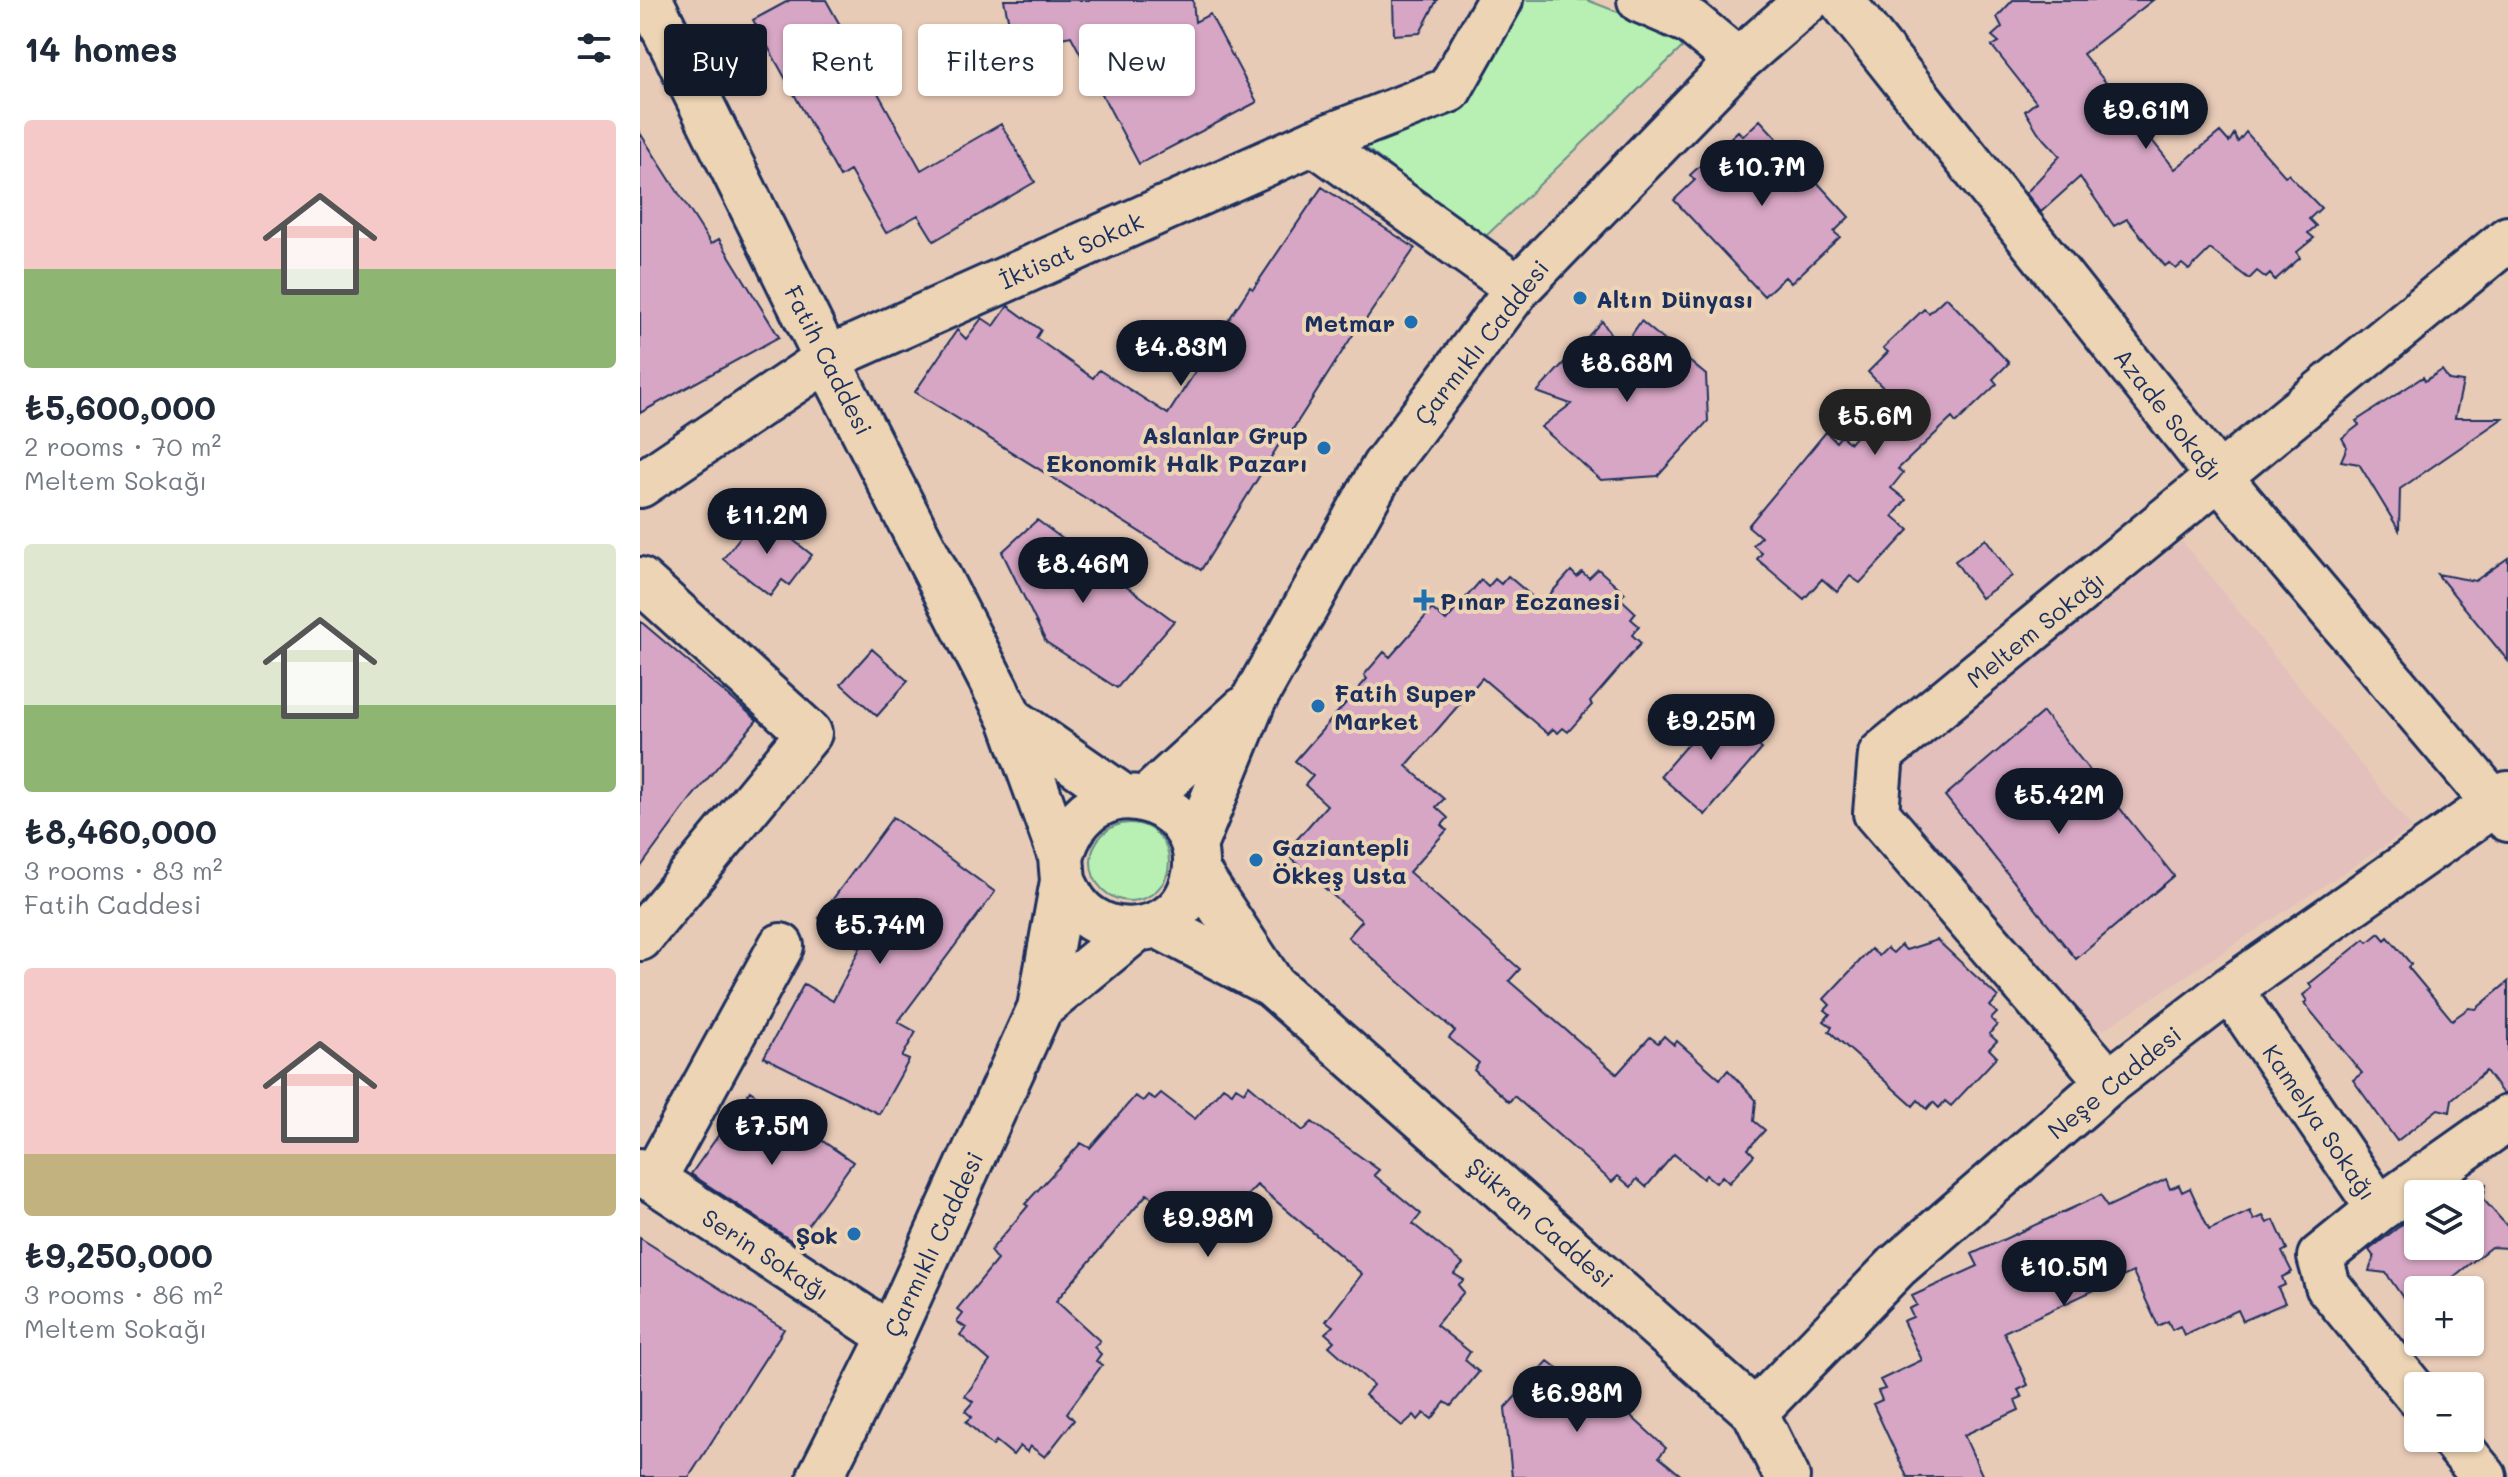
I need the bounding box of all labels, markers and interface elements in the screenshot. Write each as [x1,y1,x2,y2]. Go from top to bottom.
chip: Buy [664,24,767,96]
chip: Rent [783,24,902,96]
chip: Filters [918,24,1063,96]
chip: New [1079,24,1195,96]
text: 14 homes [24,26,178,71]
icon: filters [572,26,616,70]
pin: ₺9.61M [2081,83,2211,151]
text: ₺9.61M [2102,92,2190,126]
pin: ₺10.7M [1697,140,1827,208]
text: ₺10.7M [1718,149,1806,183]
icon: home [248,172,392,316]
street label: İktisat Sokak [994,204,1148,296]
street label: Çarmıklı Caddesi [1407,253,1555,431]
street label: Fatih Caddesi [778,280,880,440]
place label: Altın Dünyası [1596,283,1754,314]
marker: Altın Dünyası [1571,289,1589,307]
place label: Metmar [1304,307,1395,338]
marker: Metmar [1402,313,1420,331]
pin: ₺4.83M [1116,320,1246,388]
text: ₺4.83M [1134,329,1228,363]
pin: ₺8.68M [1562,336,1692,404]
street label: Azade Sokağı [2108,342,2230,486]
text: ₺8.68M [1580,345,1674,379]
text: ₺5,600,000 [24,384,216,429]
pin: ₺5.6M [1819,389,1931,457]
text: ₺5.6M [1837,398,1913,432]
place label: Aslanlar Grup Ekonomik Halk Pazarı [1046,419,1308,478]
text: 2 rooms · 70 m² [24,429,221,463]
marker: Aslanlar Grup Ekonomik Halk Pazarı [1315,439,1333,457]
text: Meltem Sokağı [24,463,207,497]
pin: ₺11.2M [702,488,832,556]
text: ₺11.2M [726,497,808,531]
pin: ₺8.46M [1018,537,1148,605]
text: ₺8.46M [1036,546,1130,580]
street label: Meltem Sokağı [1960,564,2110,694]
place label: Pınar Eczanesi [1440,585,1621,616]
marker: Pınar Eczanesi [1415,591,1433,609]
icon: home [248,596,392,740]
place label: Fatih Super Market [1334,677,1476,736]
pin: ₺9.25M [1646,694,1776,762]
marker: Fatih Super Market [1309,697,1327,715]
text: ₺9.25M [1666,703,1756,737]
pin: ₺5.42M [1994,768,2124,836]
text: ₺5.42M [2013,777,2105,811]
text: ₺8,460,000 [24,808,217,853]
place label: Gaziantepli Ökkeş Usta [1272,831,1410,891]
marker: Gaziantepli Ökkeş Usta [1247,851,1265,869]
text: 3 rooms · 83 m² [24,853,223,887]
text: Fatih Caddesi [24,887,202,921]
pin: ₺5.74M [815,898,945,966]
text: ₺5.74M [834,907,926,941]
street label: Neşe Caddesi [2041,1018,2187,1146]
icon: home [248,1020,392,1164]
street label: Kamelya Sokağı [2256,1038,2384,1206]
pin: ₺7.5M [716,1099,828,1167]
text: ₺7.5M [735,1108,809,1142]
street label: Çarmıklı Caddesi [876,1146,990,1342]
street label: Şükran Caddesi [1461,1150,1621,1294]
map controls [2404,1180,2484,1452]
button: layers [2404,1180,2484,1260]
pin: ₺9.98M [1143,1191,1273,1259]
text: ₺9.98M [1162,1200,1254,1234]
street label: Serin Sokağı [696,1201,836,1307]
place label: Şok [795,1219,838,1250]
marker: Şok [845,1225,863,1243]
text: ₺9,250,000 [24,1232,213,1277]
pin: ₺10.5M [1999,1240,2129,1308]
text: ₺10.5M [2020,1249,2108,1283]
button: + [2404,1276,2484,1356]
text: 3 rooms · 86 m² [24,1277,223,1311]
text: Meltem Sokağı [24,1311,207,1345]
pin: ₺6.98M [1512,1366,1642,1434]
button: − [2404,1372,2484,1452]
text: ₺6.98M [1531,1375,1623,1409]

